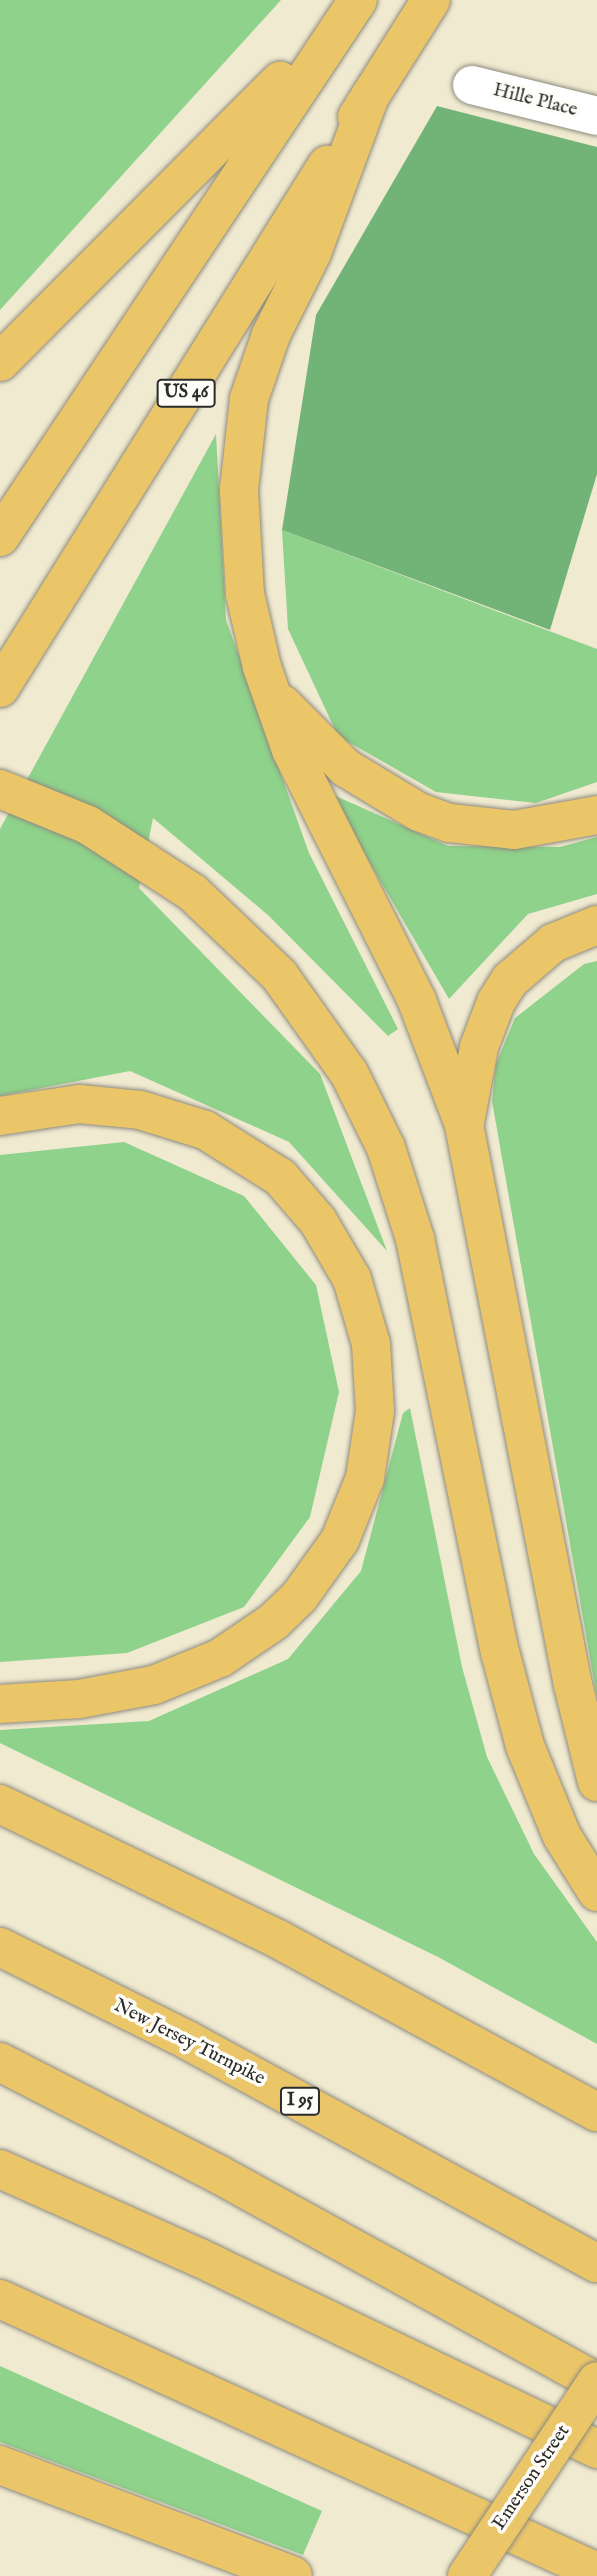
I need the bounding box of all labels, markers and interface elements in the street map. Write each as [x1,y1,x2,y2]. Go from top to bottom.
street label: Hille Place [491,80,579,122]
road number: US 46 [156,379,216,408]
street label: New Jersey Turnpike [110,1995,268,2091]
road number: I 95 [279,2087,321,2116]
street label: Emerson Street [488,2421,576,2535]

